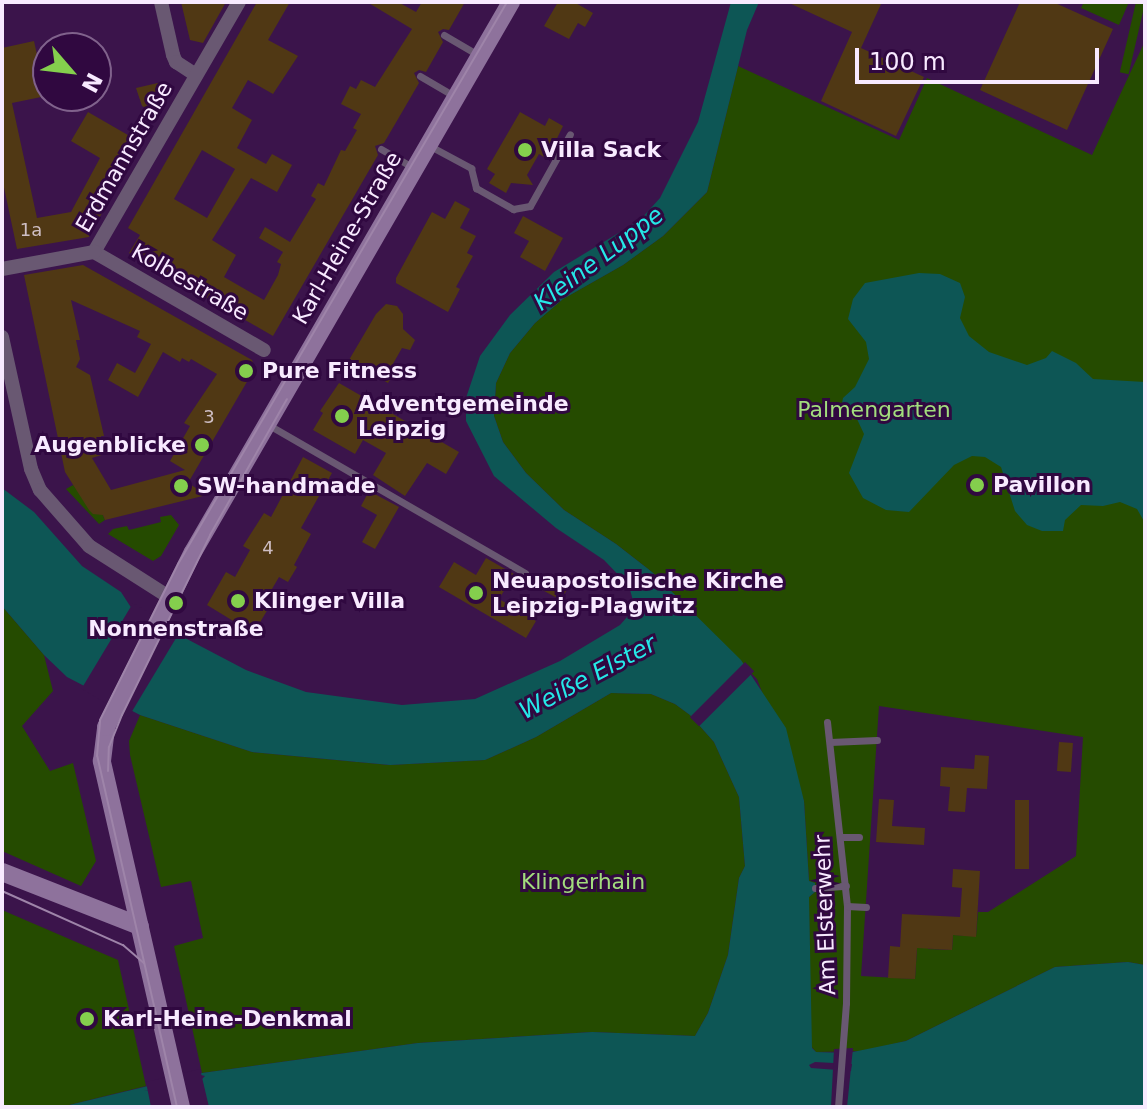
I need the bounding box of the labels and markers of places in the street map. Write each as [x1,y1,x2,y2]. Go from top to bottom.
place label: Villa Sack [541,137,661,163]
marker: Villa Sack [516,141,534,159]
place label: Pure Fitness [262,358,417,384]
marker: Pure Fitness [237,362,255,380]
place label: Adventgemeinde Leipzig [358,390,569,442]
marker: Adventgemeinde Leipzig [333,407,351,425]
place label: Augenblicke [34,432,186,458]
marker: Augenblicke [193,436,211,454]
place label: Pavillon [993,472,1091,498]
place label: SW-handmade [197,473,376,499]
marker: Pavillon [968,476,986,494]
marker: SW-handmade [172,477,190,495]
place label: Neuapostolische Kirche Leipzig-Plagwitz [492,567,784,618]
marker: Neuapostolische Kirche Leipzig-Plagwitz [467,584,485,602]
place label: Klinger Villa [254,588,405,614]
marker: Klinger Villa [229,592,247,610]
marker: Nonnenstraße [167,594,185,612]
place label: Nonnenstraße [88,616,264,642]
place label: Karl-Heine-Denkmal [103,1006,352,1032]
marker: Karl-Heine-Denkmal [78,1010,96,1028]

